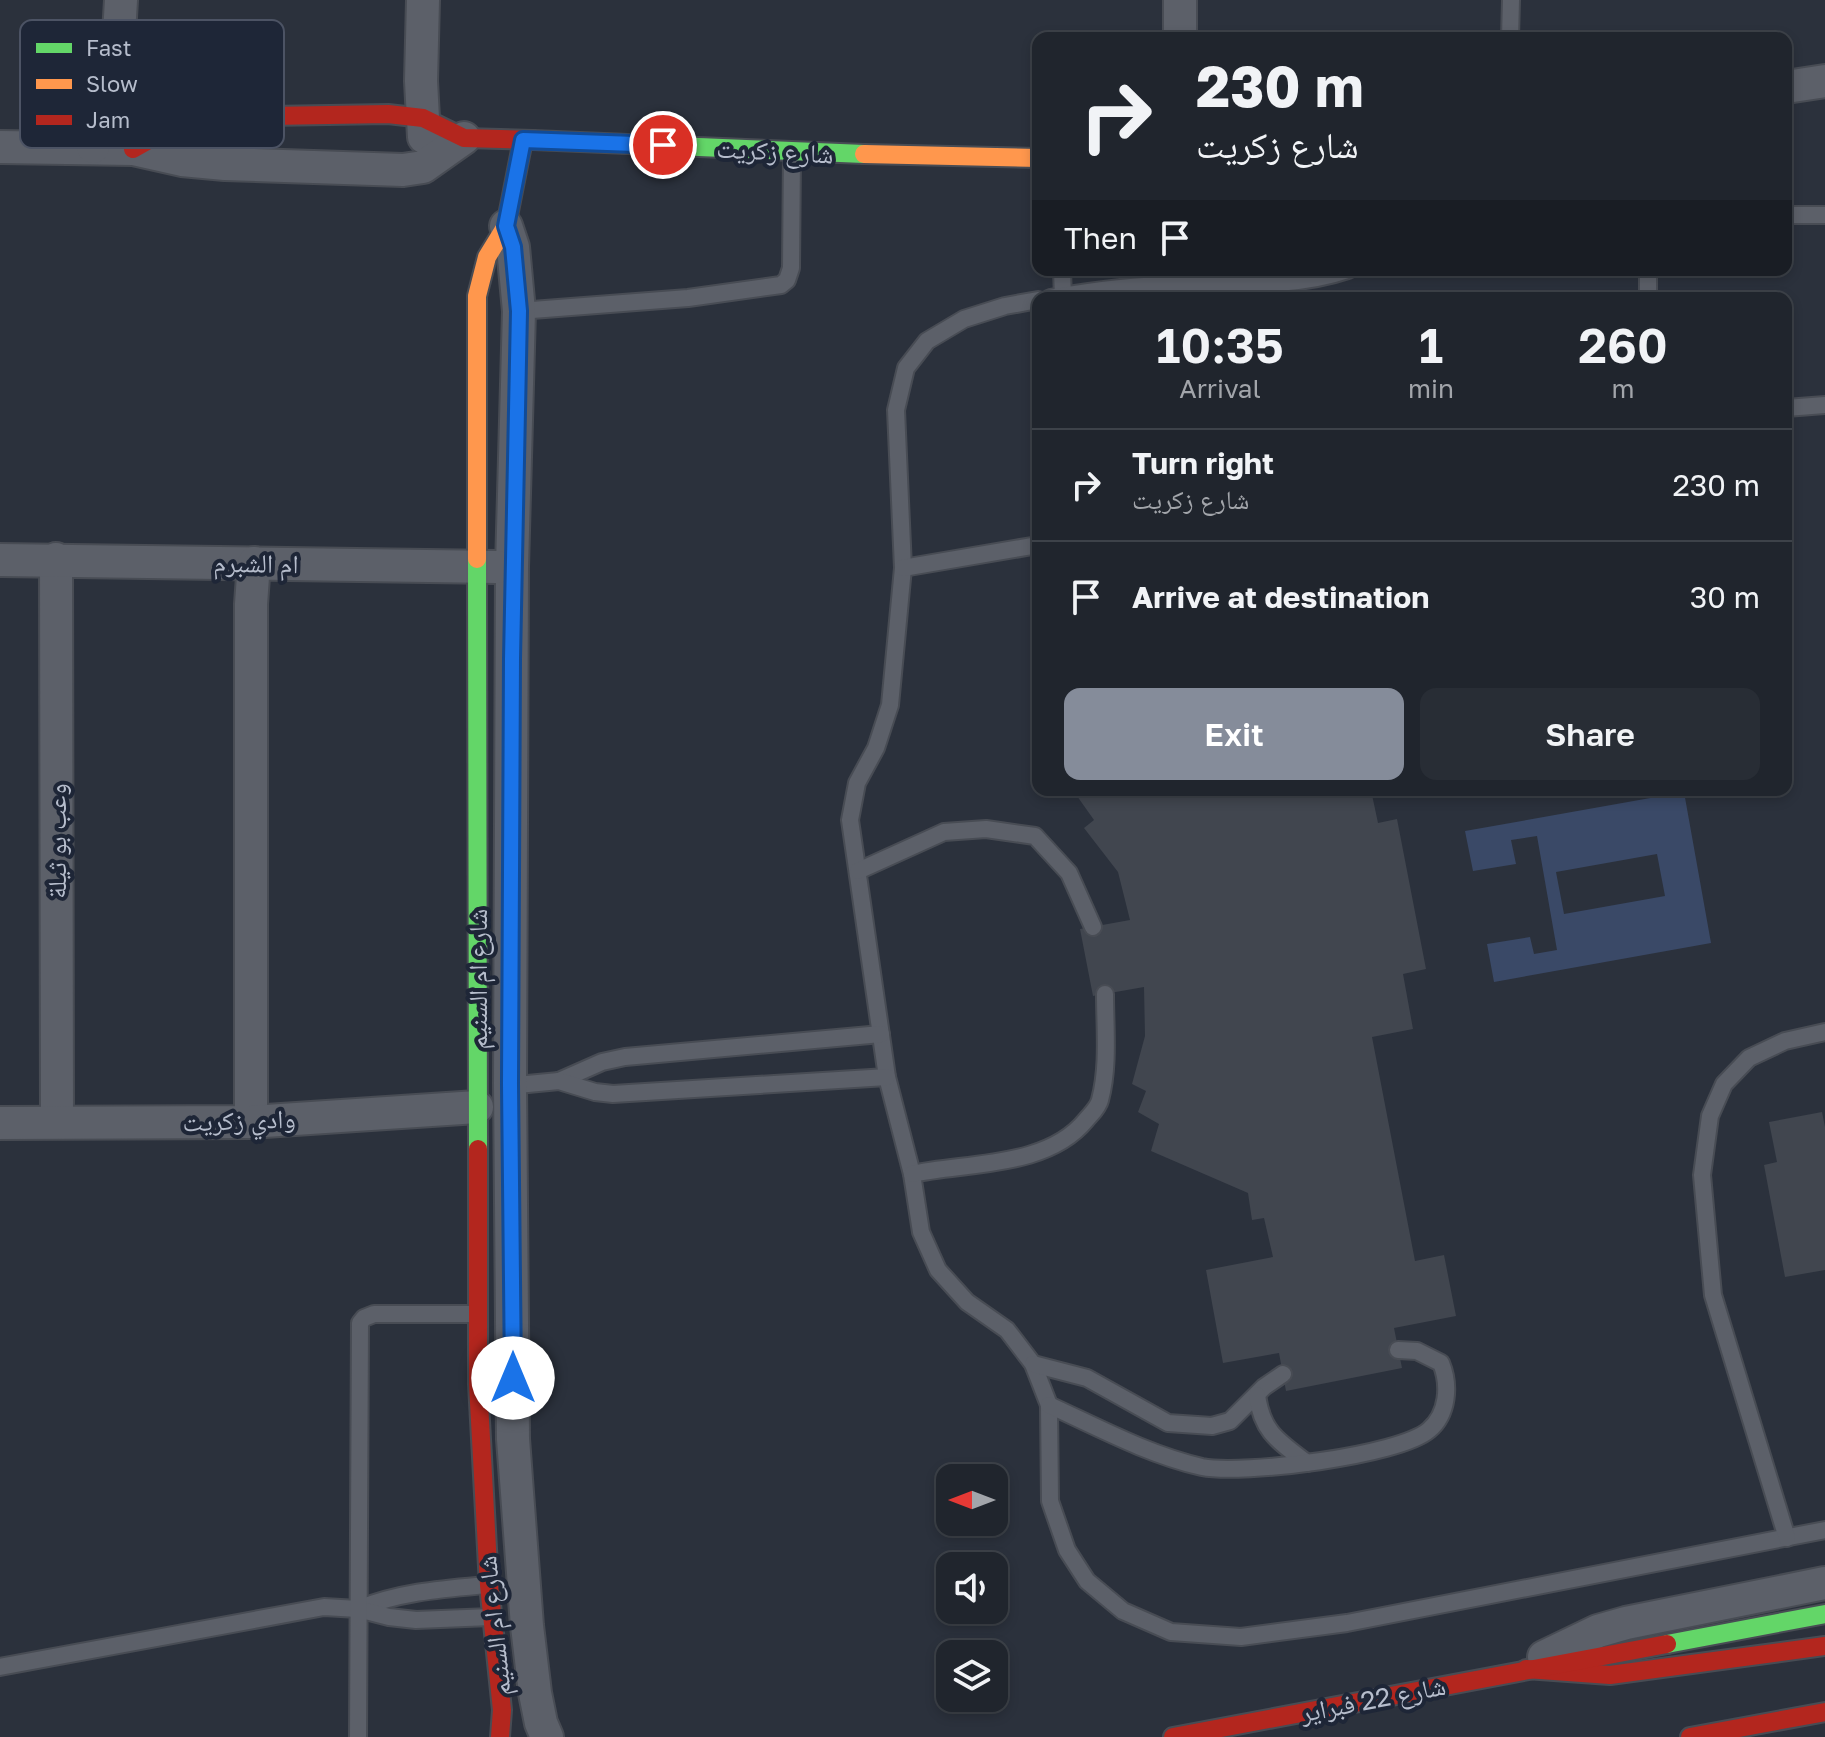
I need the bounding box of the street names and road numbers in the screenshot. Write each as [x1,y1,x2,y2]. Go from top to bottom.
street label: شارع زكريت [716,132,834,171]
street label: ام الشبرم [213,547,299,582]
street label: وعب بو ثيلة [41,783,72,899]
street label: شارع ام السنيم [462,909,496,1049]
street label: وادي زكريت [182,1103,296,1143]
street label: شارع ام السنيم [471,1554,520,1698]
street label: شارع 22 فبراير [1297,1670,1448,1729]

